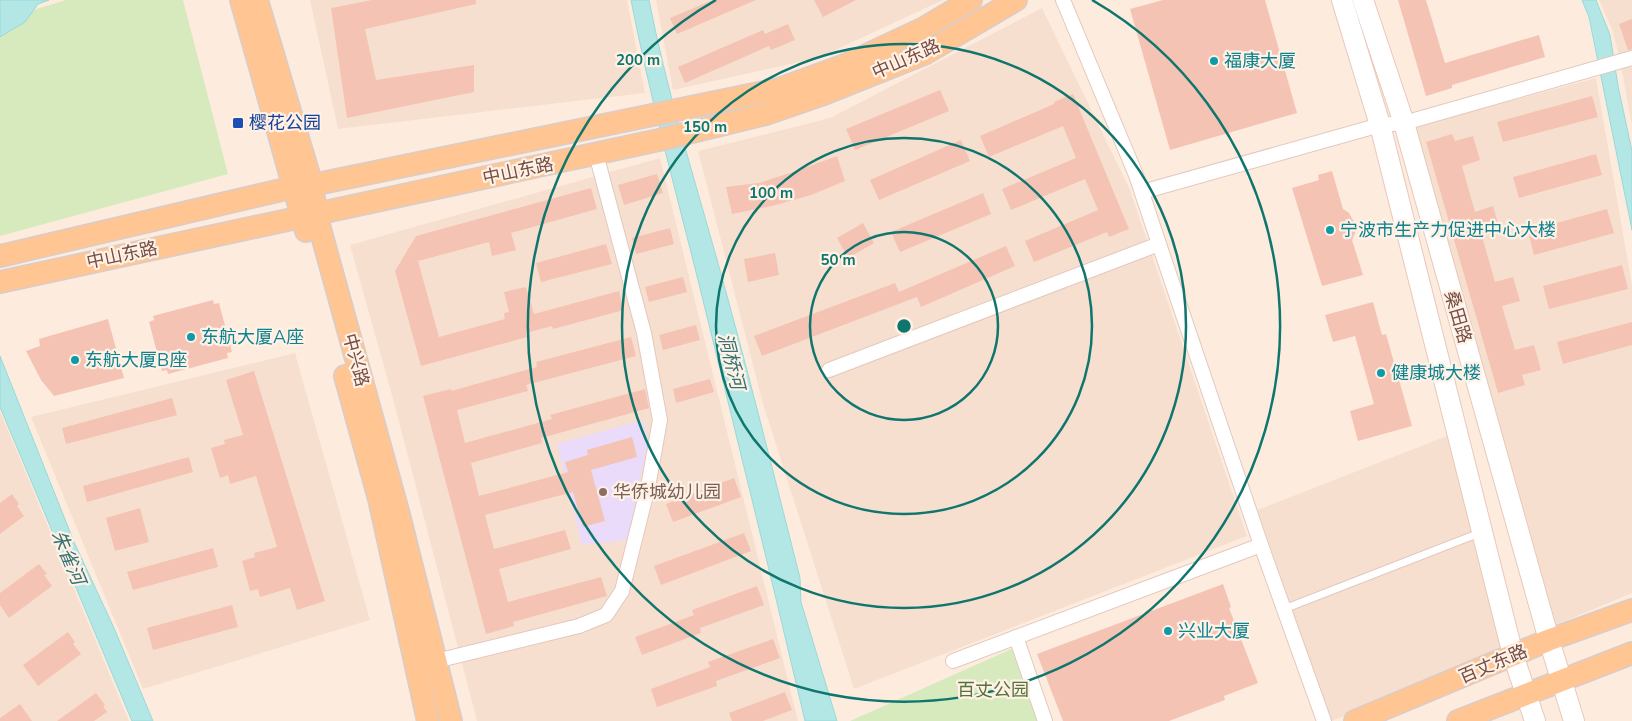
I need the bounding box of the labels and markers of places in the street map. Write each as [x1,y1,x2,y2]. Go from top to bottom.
place label: 福康大厦 [1224,49,1296,73]
marker: 福康大厦 [1208,55,1220,67]
place label: 樱花公园 [249,111,321,135]
marker: 樱花公园 [231,116,245,130]
place label: 宁波市生产力促进中心大楼 [1340,218,1556,242]
marker: 宁波市生产力促进中心大楼 [1324,224,1336,236]
centre of rings [895,317,913,335]
place label: 东航大厦A座 [201,325,304,349]
marker: 东航大厦A座 [185,331,197,343]
place label: 东航大厦B座 [85,348,187,372]
marker: 东航大厦B座 [69,354,81,366]
place label: 健康城大楼 [1391,361,1481,385]
marker: 健康城大楼 [1375,367,1387,379]
place label: 华侨城幼儿园 [613,480,721,504]
marker: 华侨城幼儿园 [597,486,609,498]
place label: 兴业大厦 [1178,619,1250,643]
marker: 兴业大厦 [1162,625,1174,637]

